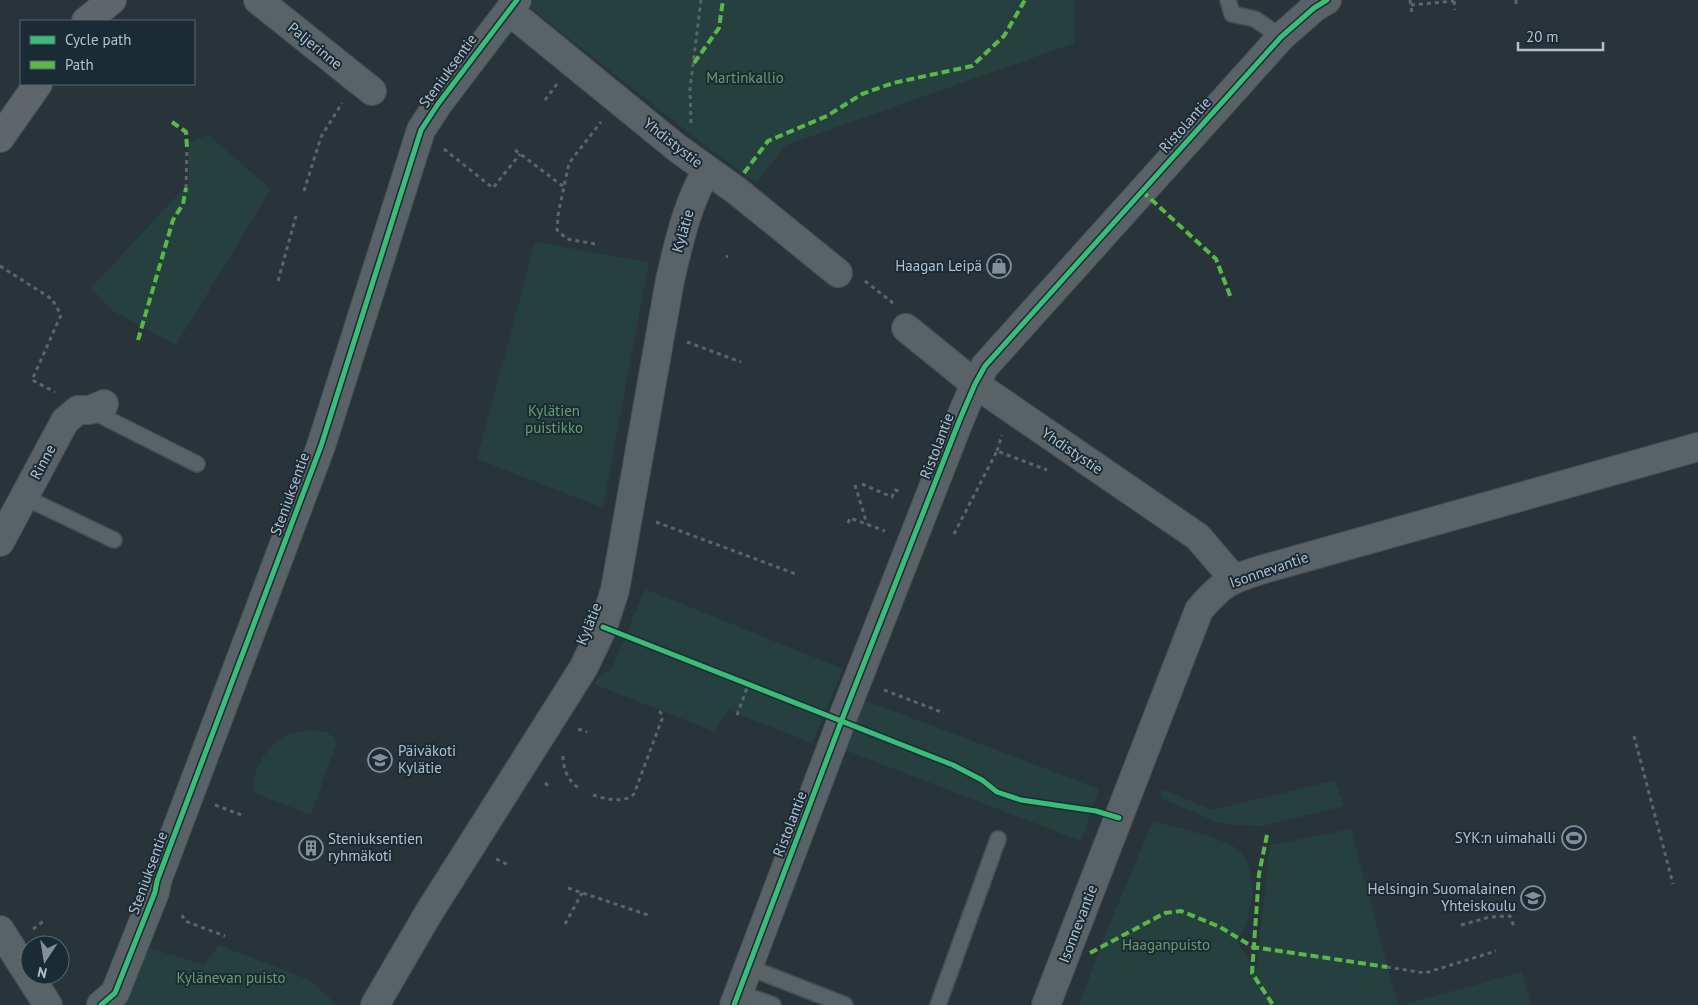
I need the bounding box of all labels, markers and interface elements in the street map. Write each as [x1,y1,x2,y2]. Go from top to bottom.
street label: Paljerinne [284,18,346,73]
legend [20,20,195,85]
scale bar [1518,20,1603,52]
text: 20 m [1526,27,1559,46]
text: Cycle path [65,30,131,49]
street label: Steniuksentie [414,30,481,111]
text: Path [65,55,94,74]
park label: Martinkallio [706,68,784,87]
street label: Ristolantie [1154,93,1215,157]
street label: Yhdistystie [640,114,707,172]
street label: Kylätie [667,207,698,255]
shop icon: Haagan Leipä [986,253,1012,279]
place label: Haagan Leipä [895,256,982,275]
park label: Kylätien puistikko [525,401,583,437]
street label: Ristolantie [915,410,958,481]
street label: Yhdistystie [1038,423,1107,478]
street label: Rinne [25,441,60,483]
street label: Steniuksentie [266,450,313,538]
street label: Isonnevantie [1227,547,1311,592]
street label: Kylätie [572,600,606,648]
place label: Päiväkoti Kylätie [398,741,456,777]
school or university icon: Päiväkoti Kylätie [367,747,393,773]
street label: Ristolantie [768,788,811,859]
sports icon: SYK:n uimahalli [1561,825,1587,851]
place label: SYK:n uimahalli [1455,828,1556,847]
street label: Steniuksentie [124,829,171,917]
place label: Steniuksentien ryhmäkoti [328,829,423,865]
building icon: Steniuksentien ryhmäkoti [298,835,324,861]
place label: Helsingin Suomalainen Yhteiskoulu [1368,879,1516,915]
street label: Isonnevantie [1054,882,1101,966]
school or university icon: Helsingin Suomalainen Yhteiskoulu [1520,885,1546,911]
north arrow [20,935,70,985]
park label: Haaganpuisto [1122,935,1210,954]
text: N [36,963,49,982]
park label: Kylänevan puisto [176,968,286,987]

